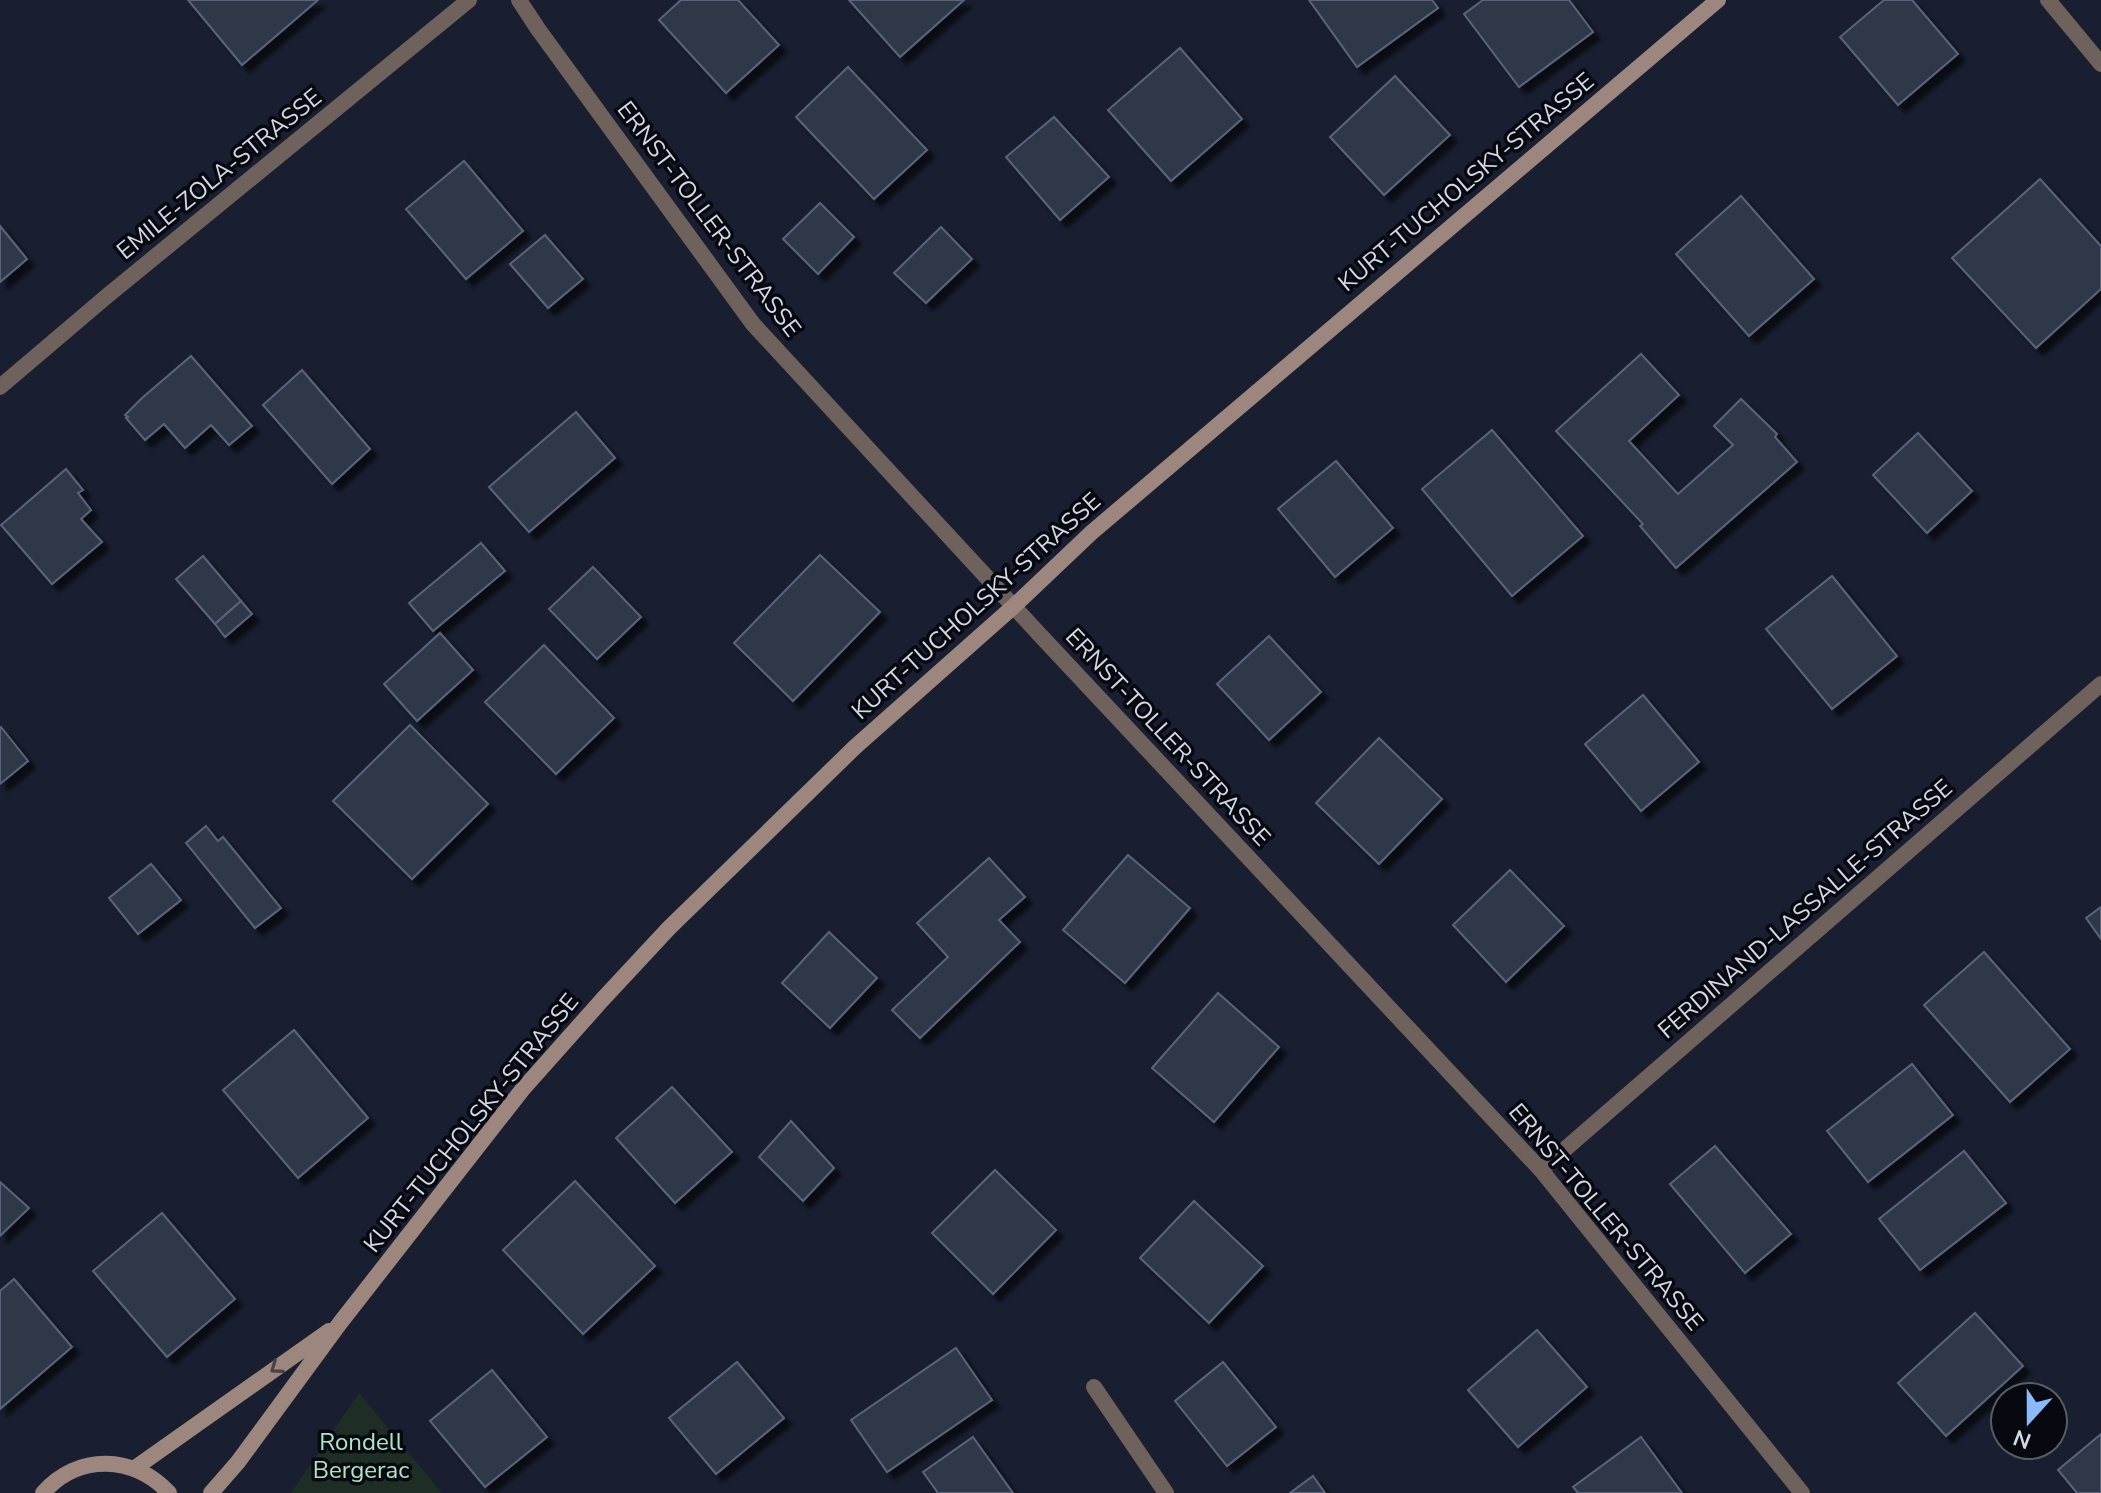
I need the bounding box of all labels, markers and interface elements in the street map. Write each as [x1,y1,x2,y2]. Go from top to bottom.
street label: KURT-TUCHOLSKY-STRASSE [1331,65,1601,299]
street label: EMILE-ZOLA-STRASSE [110,81,328,267]
street label: ERNST-TOLLER-STRASSE [610,95,808,343]
street label: KURT-TUCHOLSKY-STRASSE [845,485,1107,727]
street label: ERNST-TOLLER-STRASSE [1058,621,1278,853]
street label: FERDINAND-LASSALLE-STRASSE [1651,772,1959,1046]
street label: KURT-TUCHOLSKY-STRASSE [356,987,586,1259]
street label: ERNST-TOLLER-STRASSE [1501,1097,1711,1337]
one-way arrow [270,1358,285,1373]
north arrow [1989,1381,2069,1461]
text: N [2009,1422,2035,1456]
park label: Rondell Bergerac [313,1426,409,1486]

